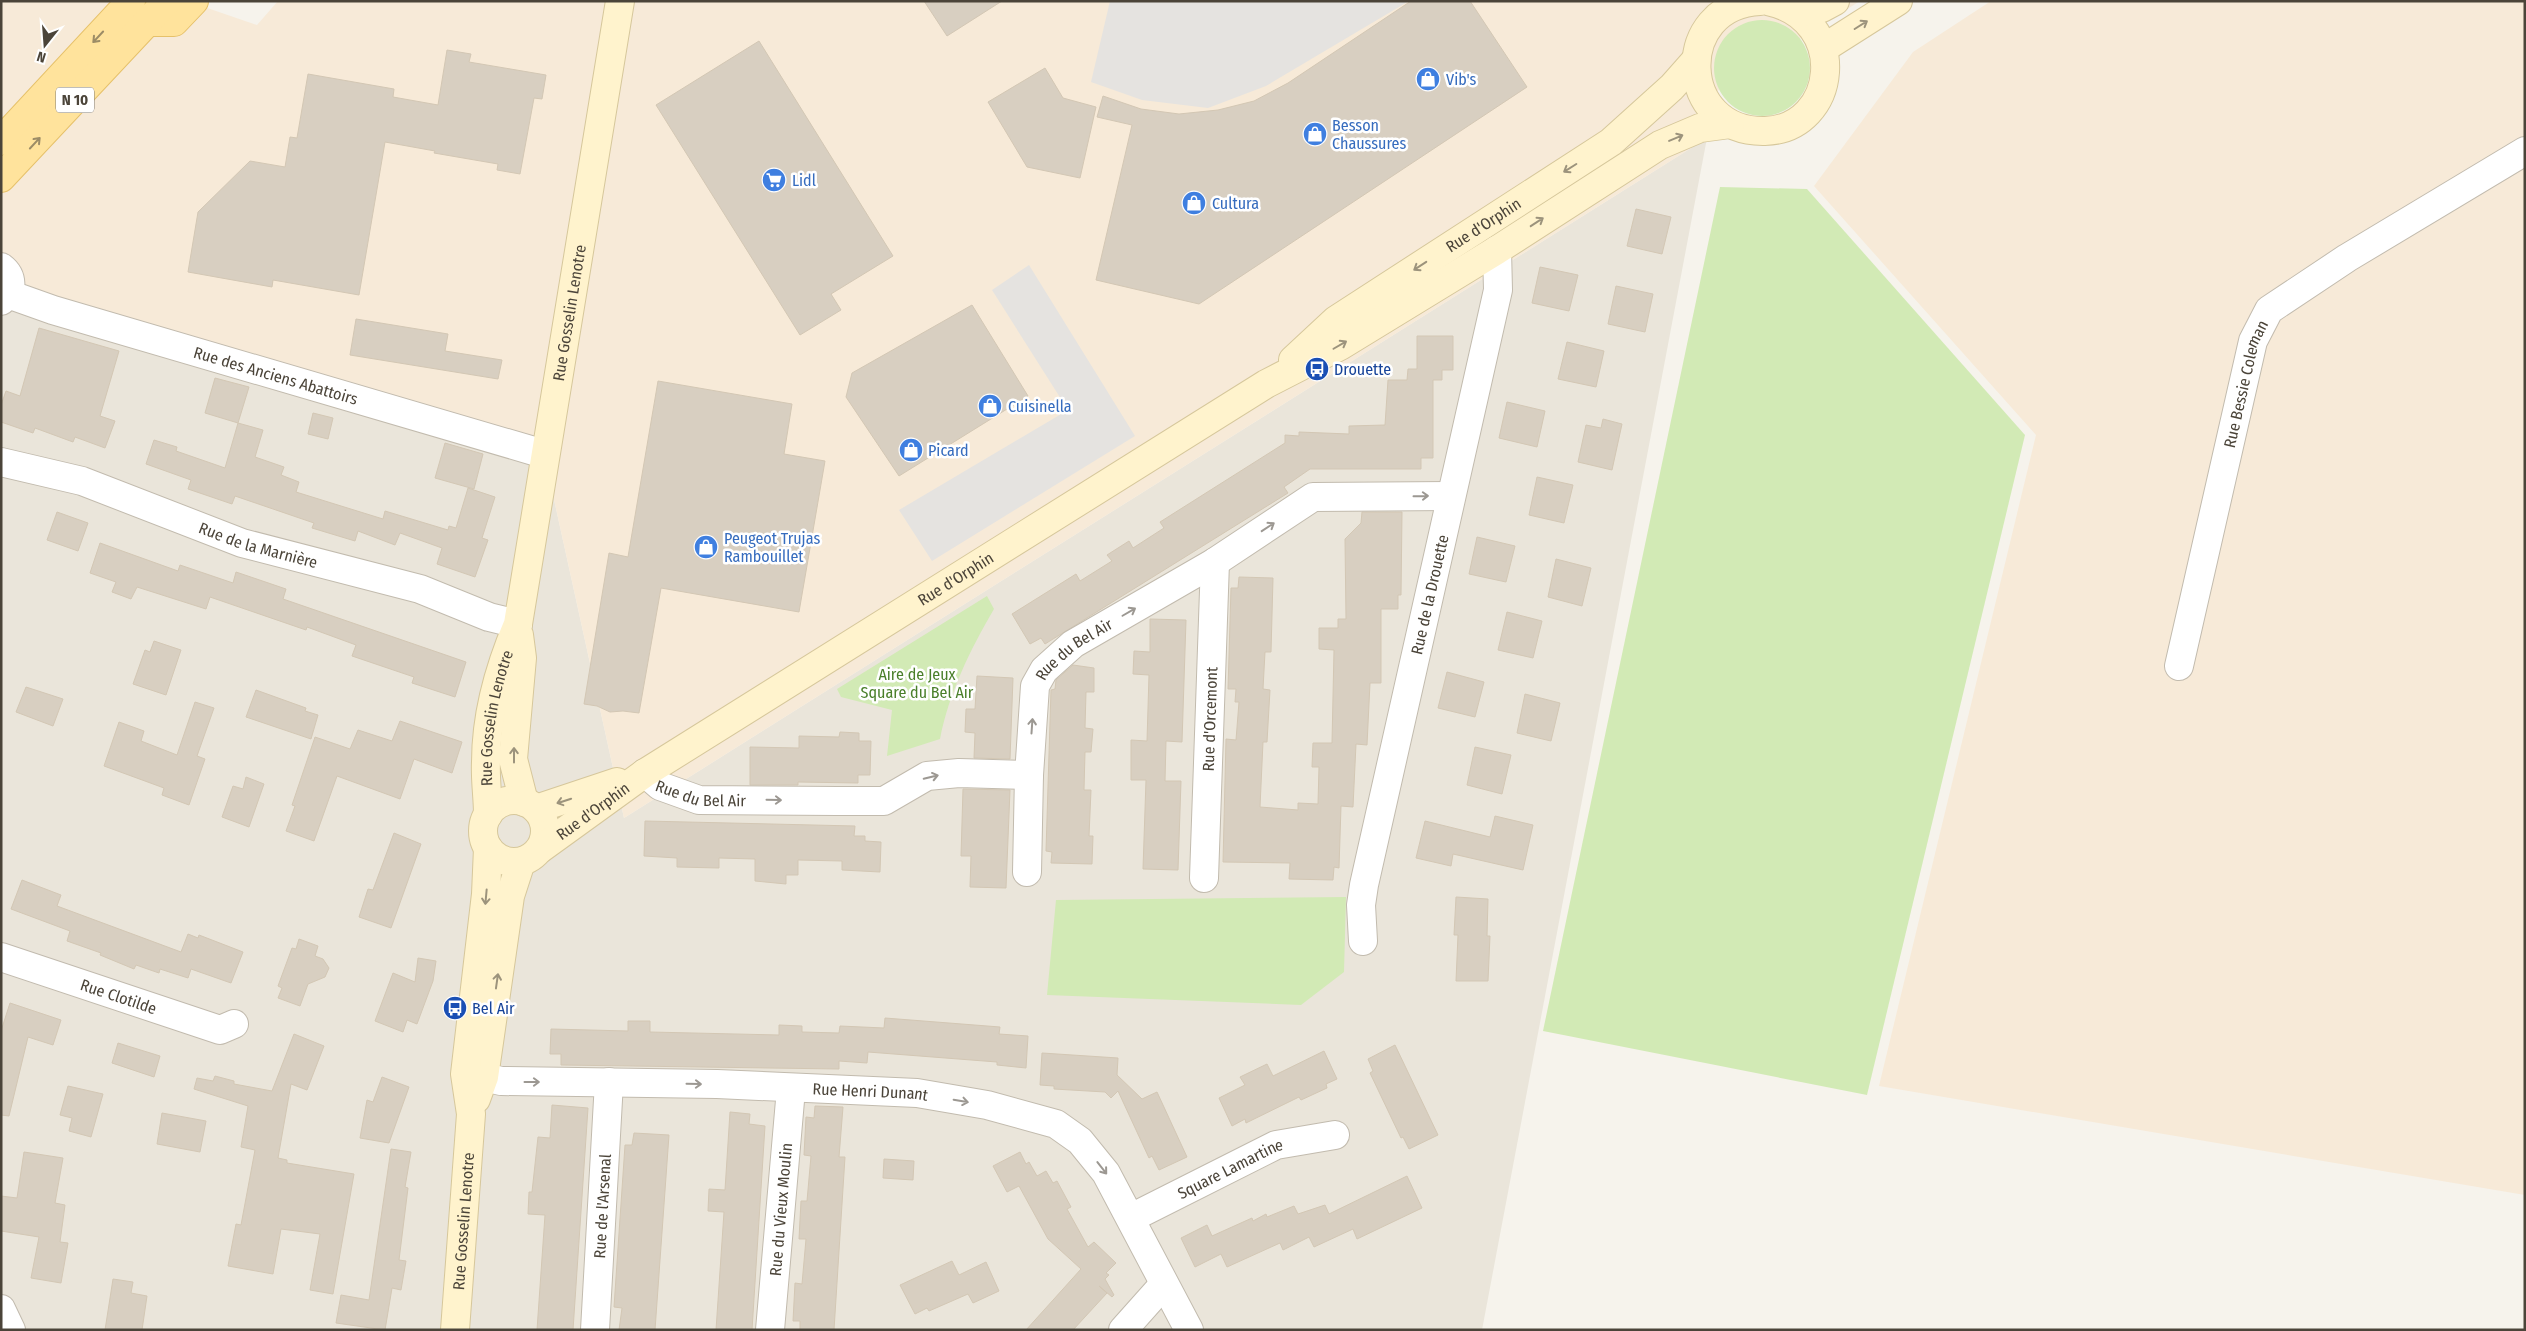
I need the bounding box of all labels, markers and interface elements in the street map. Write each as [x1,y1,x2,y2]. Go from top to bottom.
one-way arrow [1854,19,1868,30]
north arrow [20,20,70,70]
one-way arrow [92,31,104,43]
text: N [35,48,48,66]
shop icon: Vib's [1415,66,1441,92]
place label: Vib's [1446,70,1477,89]
road number: N 10 [56,88,94,112]
place label: Besson Chaussures [1332,116,1407,153]
shop icon: Besson Chaussures [1302,121,1328,147]
one-way arrow [1668,133,1683,143]
one-way arrow [29,136,41,149]
one-way arrow [1563,163,1577,173]
supermarket icon: Lidl [761,167,787,193]
place label: Lidl [792,171,816,190]
shop icon: Cultura [1181,190,1207,216]
place label: Cultura [1212,194,1259,213]
street label: Rue d'Orphin [1442,194,1524,256]
one-way arrow [1530,217,1544,227]
street label: Rue Gosselin Lenotre [548,243,590,382]
one-way arrow [1414,261,1428,271]
street label: Rue Bessie Coleman [2220,317,2272,450]
one-way arrow [1333,340,1347,350]
street label: Rue des Anciens Abattoirs [192,342,360,408]
bus stop icon: Drouette [1304,356,1330,382]
place label: Drouette [1334,360,1391,379]
shop icon: Cuisinella [977,393,1003,419]
place label: Cuisinella [1008,397,1072,416]
shop icon: Picard [898,437,924,463]
place label: Picard [928,441,969,460]
one-way arrow [1412,491,1429,501]
street label: Rue de la Marnière [196,518,320,572]
one-way arrow [1260,522,1274,532]
place label: Peugeot Trujas Rambouillet [724,529,820,566]
street label: Rue de la Drouette [1407,533,1452,656]
shop icon: Peugeot Trujas Rambouillet [693,534,719,560]
street label: Rue d'Orphin [914,548,997,609]
one-way arrow [1121,606,1135,616]
street label: Rue du Bel Air [1031,614,1116,683]
street label: Rue Gosselin Lenotre [476,647,517,787]
park label: Aire de Jeux Square du Bel Air [861,665,974,702]
street label: Rue d'Orcemont [1198,666,1221,772]
one-way arrow [1028,719,1037,735]
one-way arrow [509,747,519,763]
one-way arrow [922,772,938,781]
street label: Rue du Bel Air [653,776,746,810]
street label: Rue d'Orphin [552,778,633,844]
one-way arrow [766,795,782,805]
one-way arrow [557,796,573,806]
one-way arrow [481,888,491,904]
one-way arrow [493,974,503,990]
street label: Rue Clotilde [78,975,159,1018]
bus stop icon: Bel Air [442,995,468,1021]
place label: Bel Air [472,999,515,1018]
one-way arrow [524,1077,540,1087]
one-way arrow [686,1079,702,1089]
street label: Rue Henri Dunant [812,1079,930,1104]
one-way arrow [953,1096,969,1106]
street label: Square Lamartine [1174,1135,1284,1203]
street label: Rue du Vieux Moulin [765,1142,796,1277]
street label: Rue Gosselin Lenotre [448,1152,478,1291]
street label: Rue de l'Arsenal [590,1153,614,1259]
one-way arrow [1097,1161,1107,1175]

